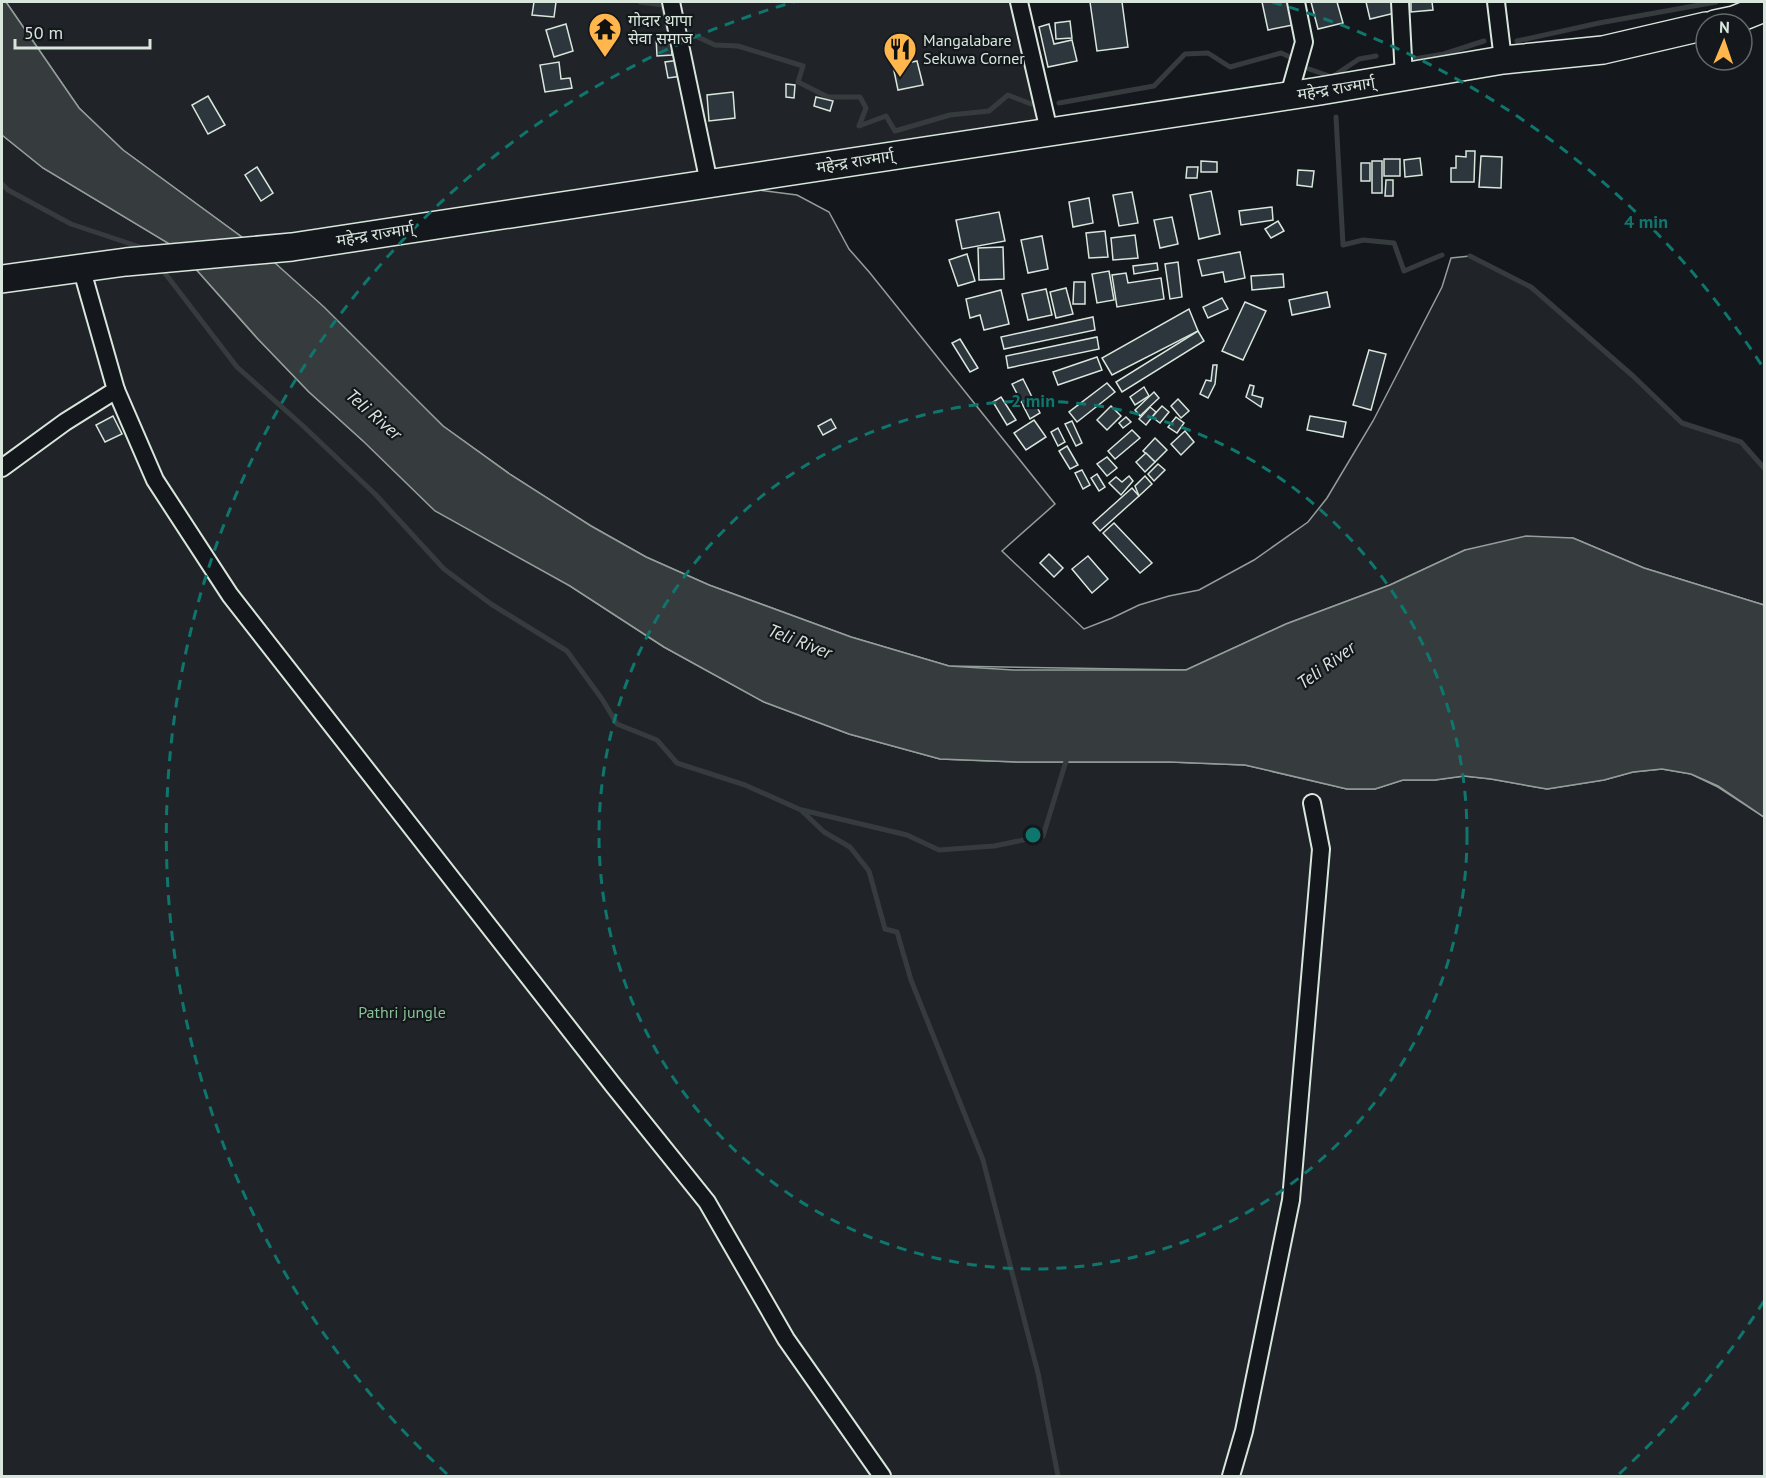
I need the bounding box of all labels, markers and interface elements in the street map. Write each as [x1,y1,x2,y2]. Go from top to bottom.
place label: गोदार थापा सेवा समाज [628,10,694,48]
temple icon: गोदार थापा सेवा समाज [587,11,623,58]
scale bar [15,12,150,50]
north arrow [1694,12,1754,72]
text: N [1719,17,1730,37]
text: 50 m [24,21,63,44]
place label: Mangalabare Sekuwa Corner [923,30,1025,68]
restaurant icon: Mangalabare Sekuwa Corner [882,31,918,78]
street label: महेन्द्र राज्मार्ग् [1296,72,1379,105]
street label: महेन्द्र राज्मार्ग् [815,145,898,178]
text: 4 min [1624,210,1668,233]
street label: महेन्द्र राज्मार्ग् [335,218,418,251]
water label: Teli River [341,383,408,445]
text: 2 min [1011,389,1055,412]
water label: Teli River [765,618,836,664]
water label: Teli River [1292,635,1361,694]
centre of rings [1023,825,1043,845]
park label: Pathri jungle [358,1002,446,1022]

